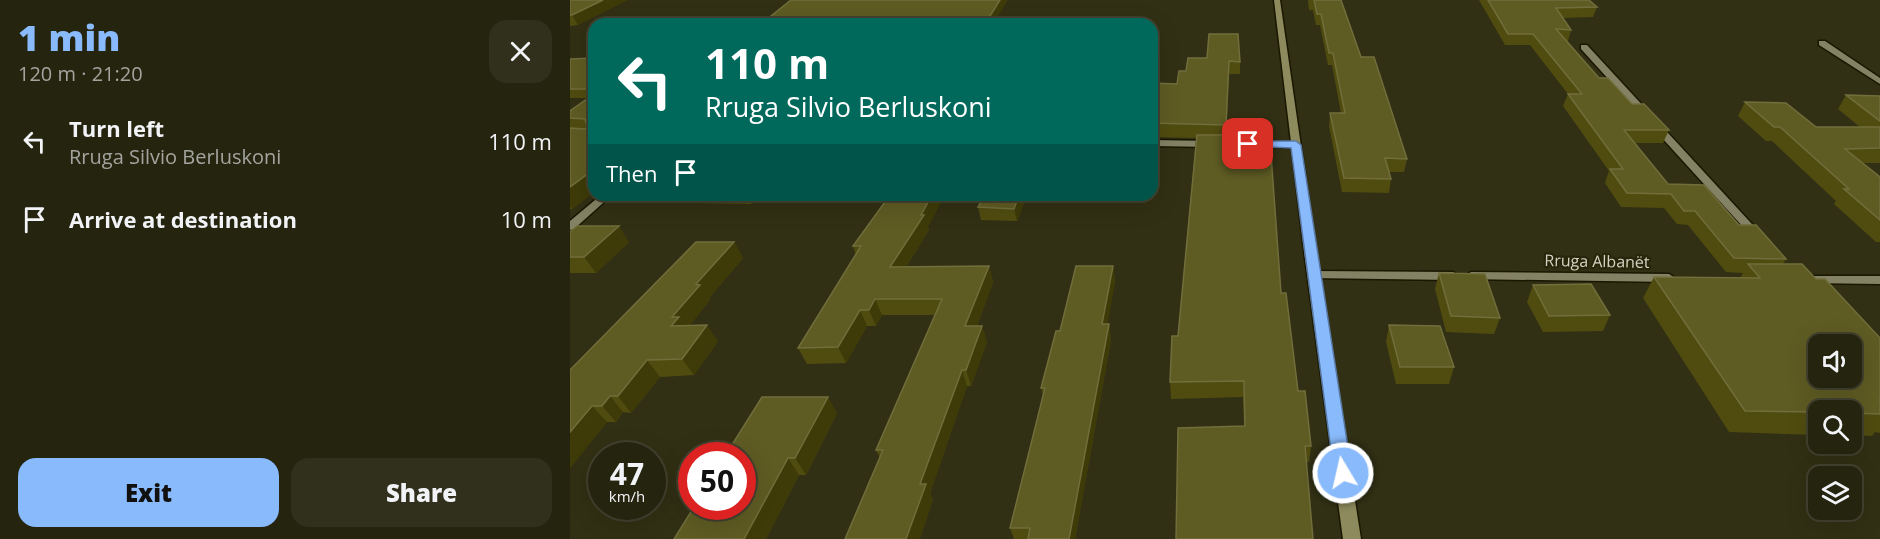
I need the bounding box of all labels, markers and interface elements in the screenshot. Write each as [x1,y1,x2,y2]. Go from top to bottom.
text: 1 min [18,13,120,62]
button: close [489,20,552,83]
text: 110 m [705,34,829,91]
icon: left [606,42,684,120]
text: 120 m · 21:20 [18,60,143,87]
text: Rruga Silvio Berluskoni [705,88,992,125]
text: Turn left [69,113,164,143]
pin [1222,118,1273,169]
icon: left [18,125,51,158]
text: 110 m [488,126,552,156]
icon: arrive [1231,127,1264,160]
text: Rruga Silvio Berluskoni [69,143,281,170]
icon: arrive [669,156,702,189]
text: Then [606,158,657,188]
icon: arrive [18,203,51,236]
text: Arrive at destination [69,204,297,234]
text: 10 m [501,204,552,234]
street label: Rruga Albanët [1544,249,1650,273]
map controls [1808,334,1862,520]
button: sound [1808,334,1862,388]
button: search [1808,400,1862,454]
position arrow [1311,441,1375,505]
speed limit sign: 50 [678,442,756,520]
text: 47 [610,453,644,494]
button: Exit [18,458,279,527]
button: Share [291,458,552,527]
button: layers [1808,466,1862,520]
text: km/h [609,486,645,506]

